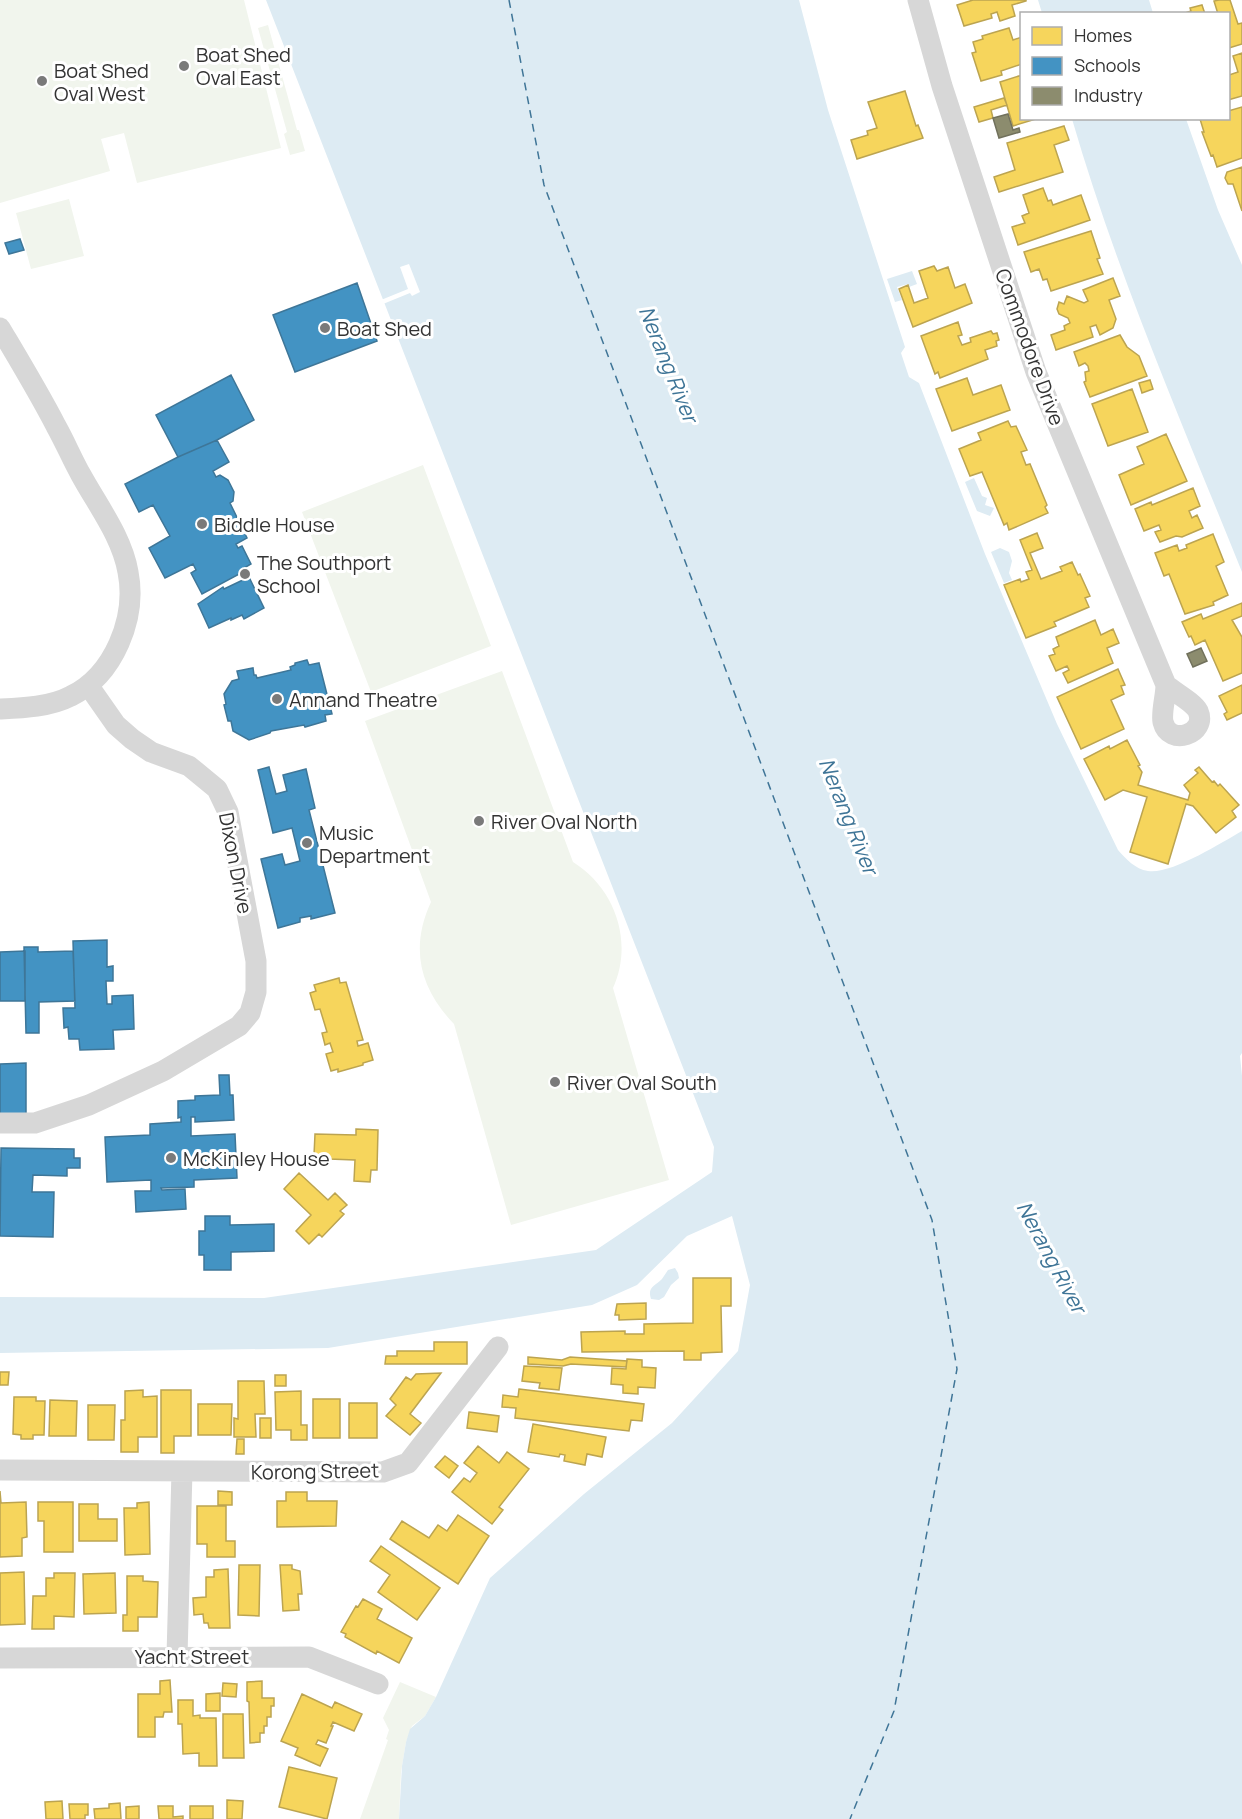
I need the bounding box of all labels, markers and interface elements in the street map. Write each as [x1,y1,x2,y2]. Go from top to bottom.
legend [1020,12,1230,120]
text: Homes [1074,23,1132,47]
place label: Boat Shed Oval East [196,41,291,91]
text: Schools [1074,53,1141,77]
place label: Boat Shed Oval West [54,57,149,107]
marker: Boat Shed Oval East [177,59,191,73]
marker: Boat Shed Oval West [35,74,49,88]
text: Industry [1074,83,1143,107]
street label: Commodore Drive [989,265,1071,429]
water label: Nerang River [633,302,706,428]
place label: Boat Shed [337,315,432,342]
marker: Boat Shed [318,321,332,335]
place label: Biddle House [214,511,335,538]
marker: Biddle House [195,517,209,531]
place label: The Southport School [257,549,391,599]
marker: The Southport School [238,567,252,581]
place label: Annand Theatre [289,686,437,713]
marker: Annand Theatre [270,692,284,706]
water label: Nerang River [813,754,886,880]
place label: River Oval North [491,808,637,835]
street label: Dixon Drive [213,810,259,916]
marker: River Oval North [472,814,486,828]
place label: Music Department [319,819,430,869]
marker: Music Department [300,836,314,850]
place label: River Oval South [567,1069,717,1096]
marker: River Oval South [548,1075,562,1089]
place label: McKinley House [183,1145,330,1172]
marker: McKinley House [164,1151,178,1165]
water label: Nerang River [1011,1196,1094,1320]
street label: Korong Street [251,1456,379,1486]
street label: Yacht Street [135,1643,249,1670]

